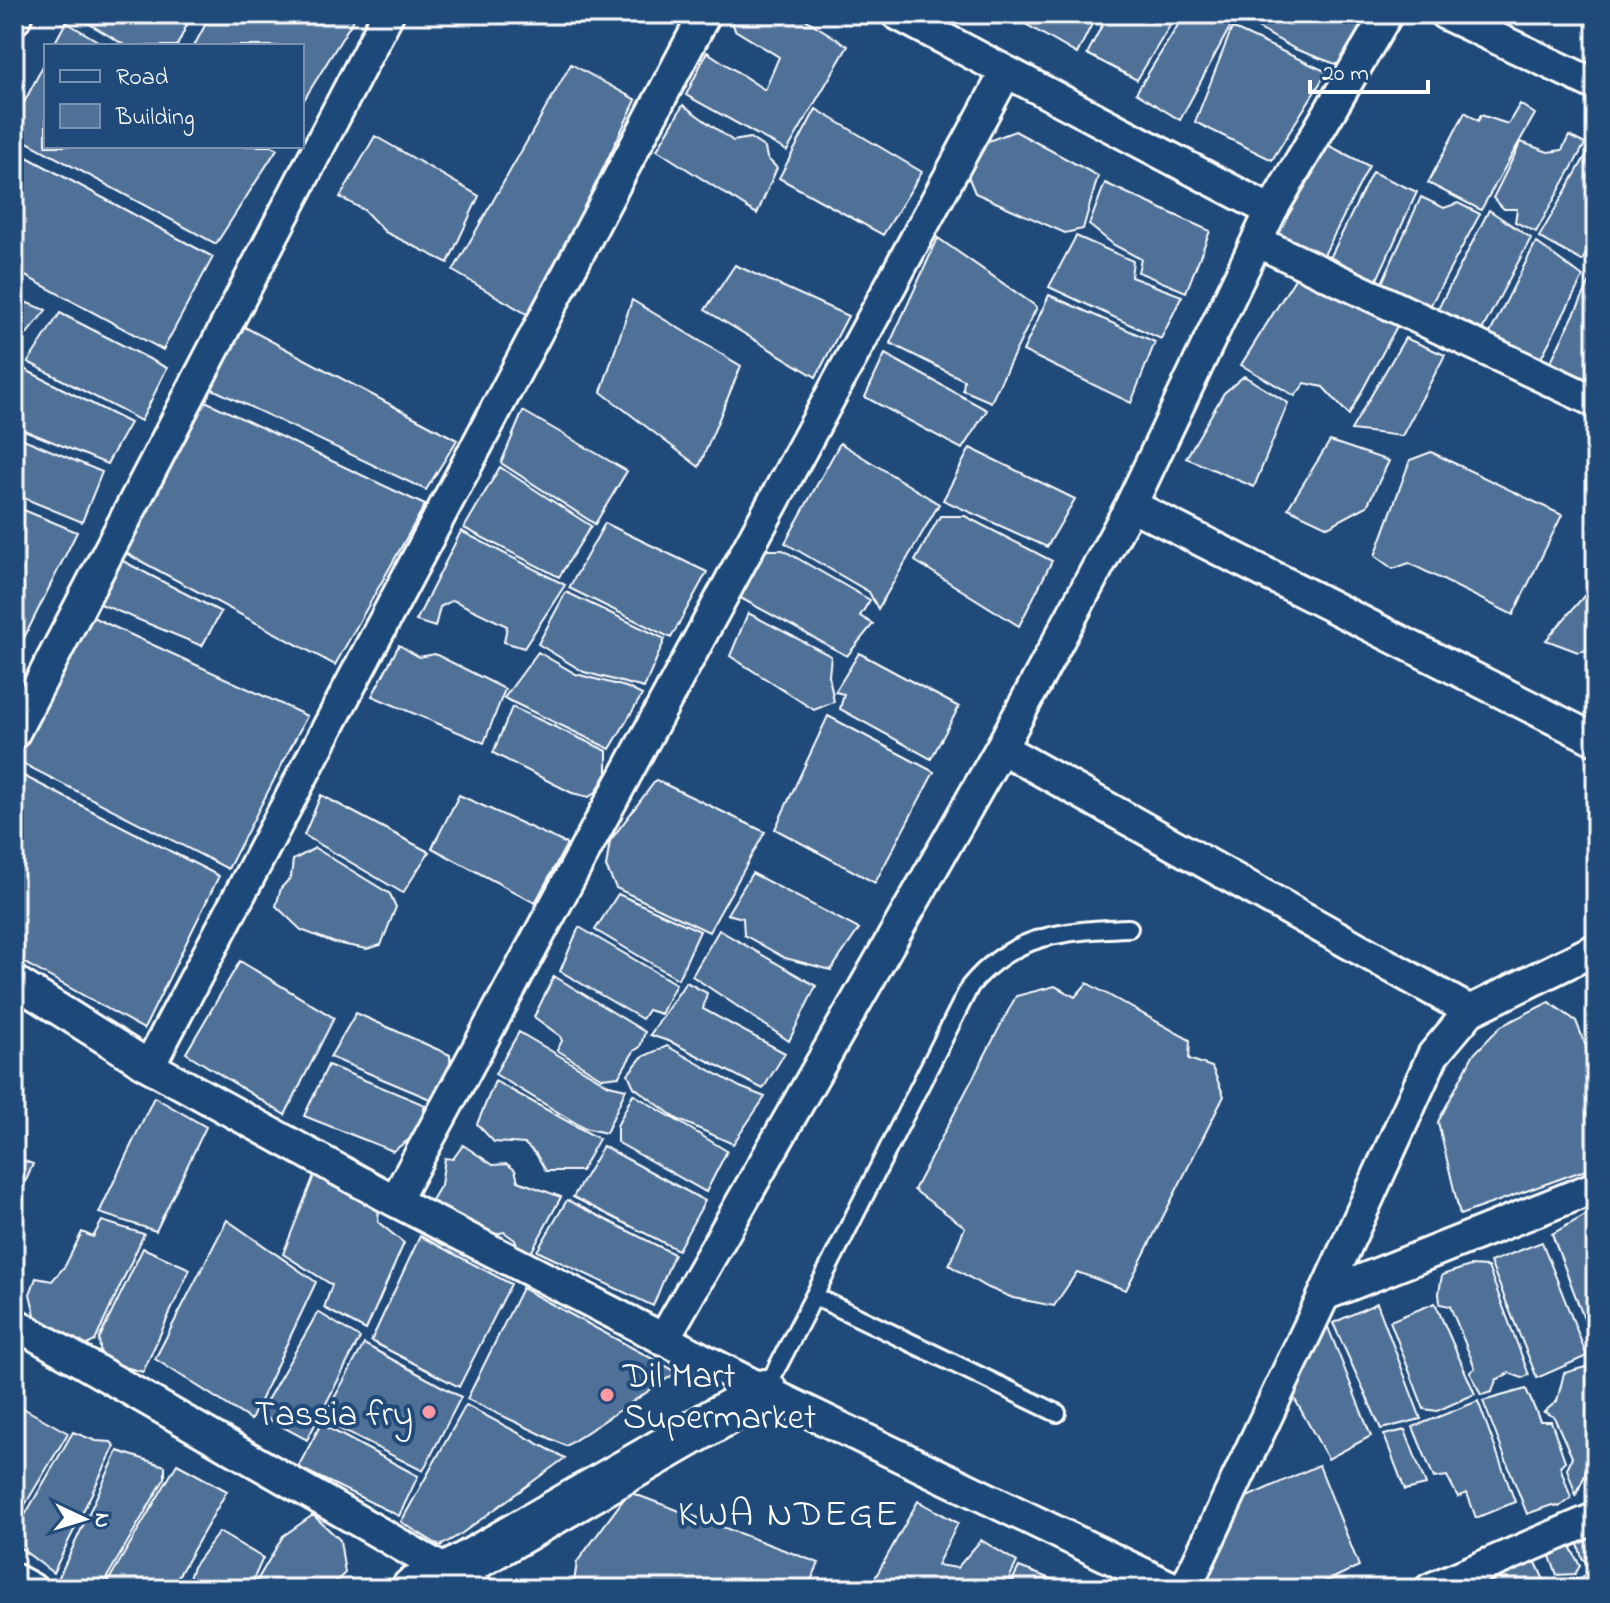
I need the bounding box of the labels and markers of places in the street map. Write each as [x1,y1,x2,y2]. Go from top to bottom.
place label: Dil Mart Supermarket [622,1352,816,1446]
marker: Dil Mart Supermarket [598,1386,616,1404]
place label: Tassia fry [255,1390,413,1443]
marker: Tassia fry [420,1403,438,1421]

